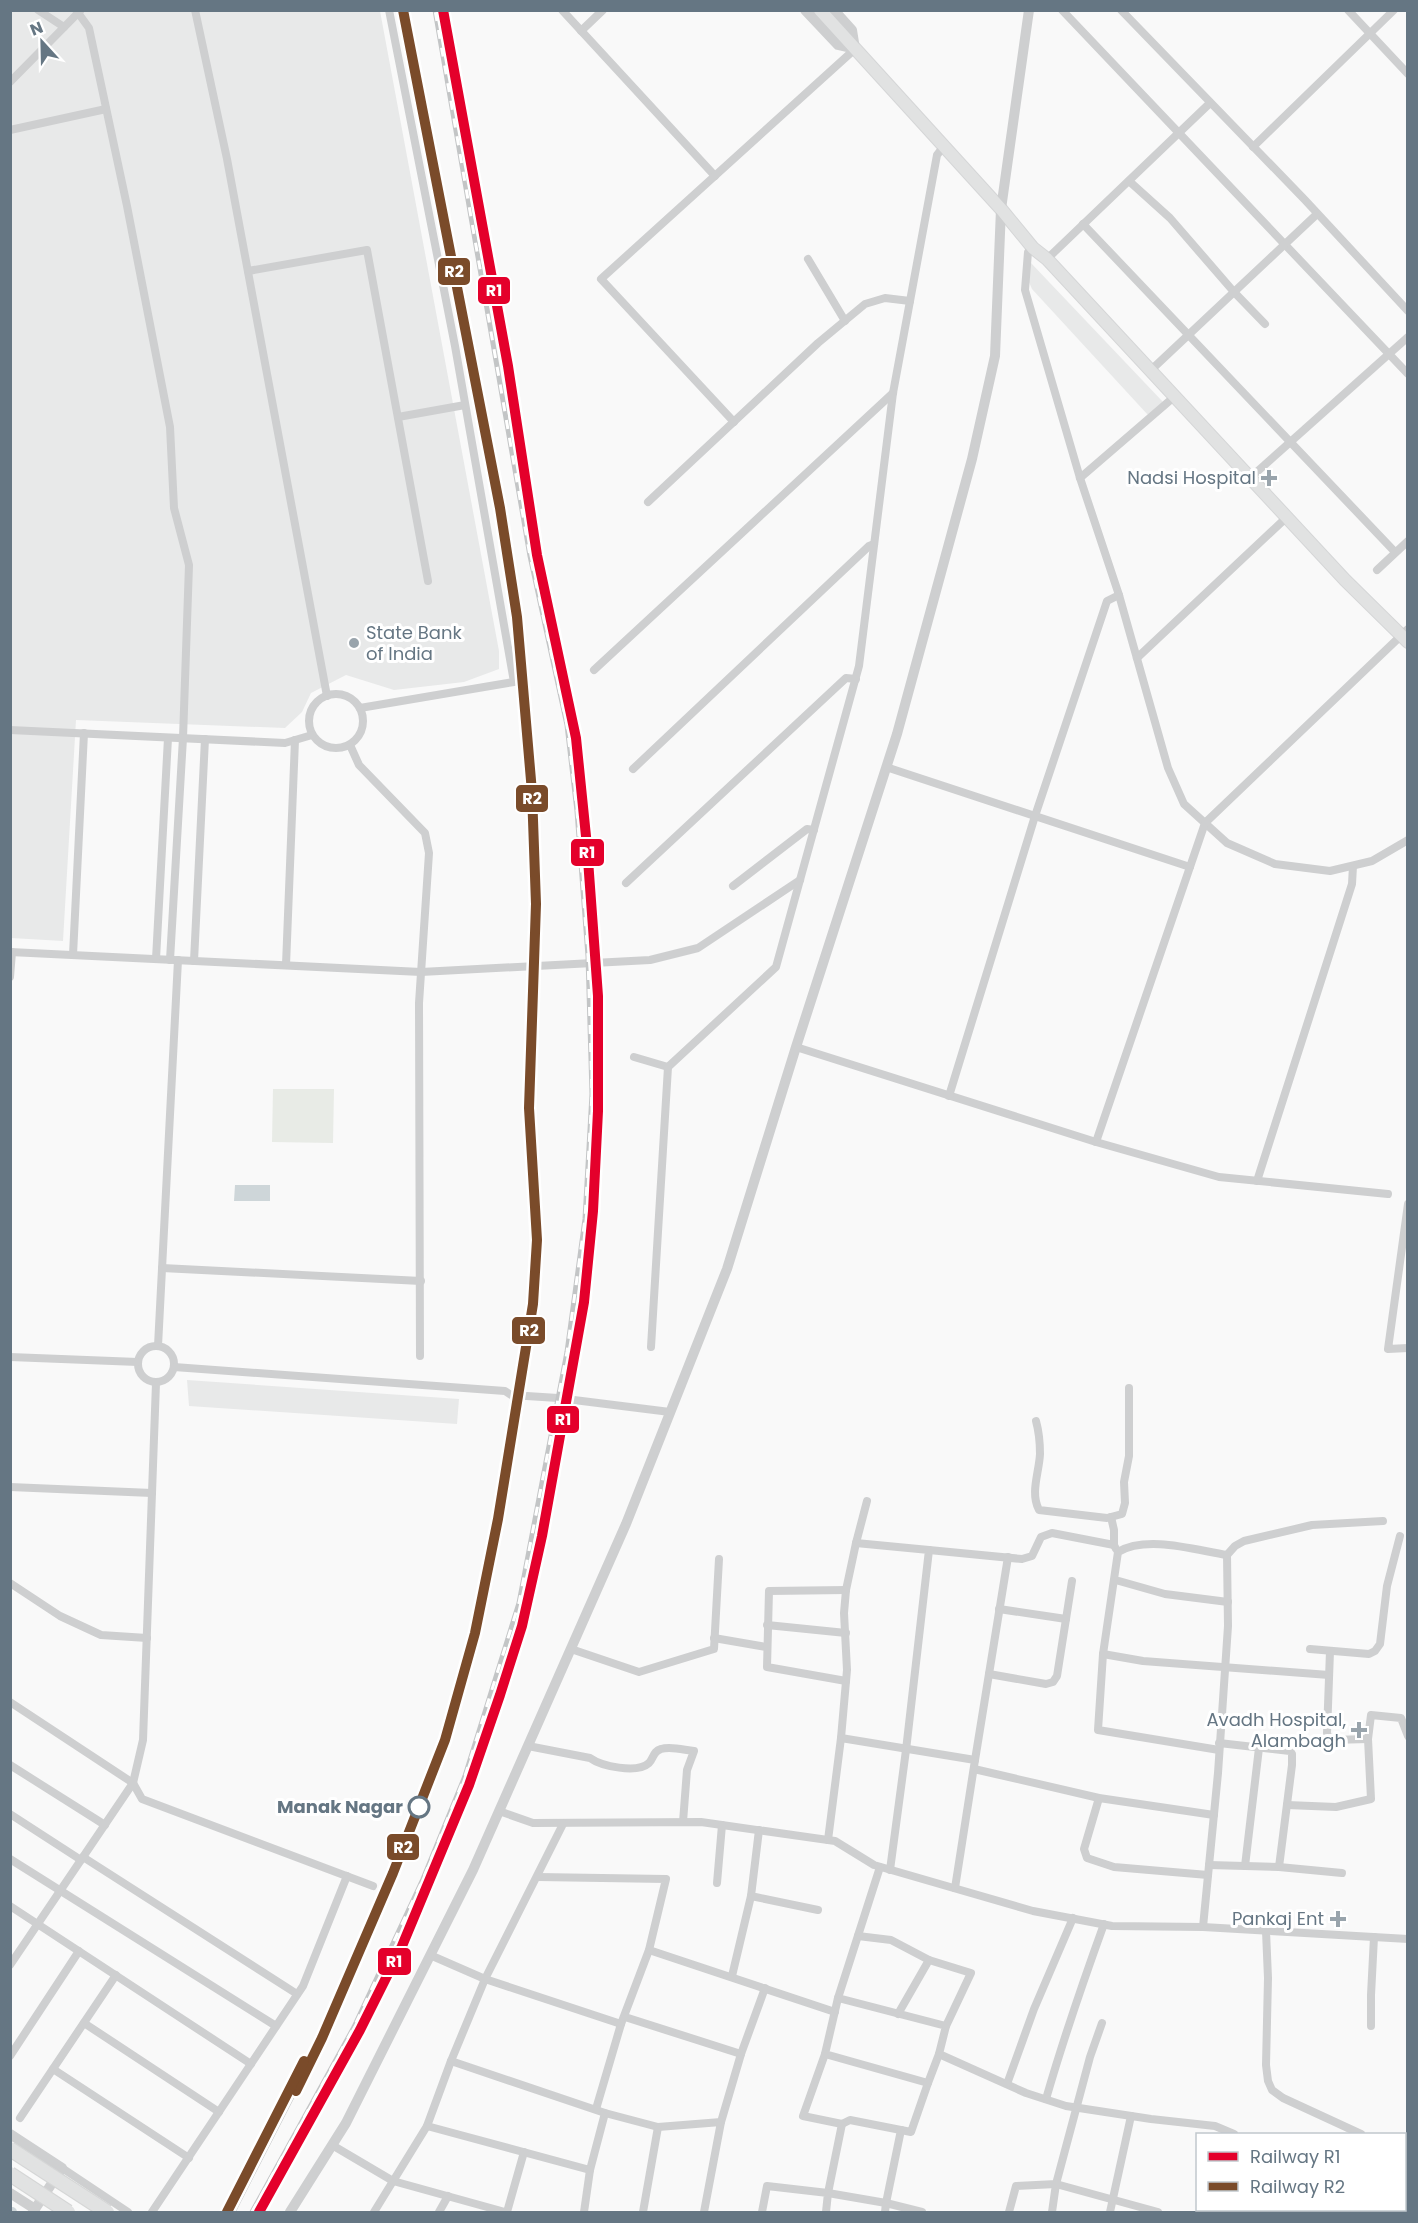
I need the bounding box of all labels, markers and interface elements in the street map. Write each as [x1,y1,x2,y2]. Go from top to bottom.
north arrow [12,12,72,72]
text: N [27,16,46,41]
line badge: R2 [437,257,471,286]
text: R2 [444,260,464,283]
line badge: R1 [477,276,511,305]
text: R1 [486,279,502,302]
place label: Nadsi Hospital [1127,465,1256,490]
marker: Nadsi Hospital [1260,469,1278,487]
place label: State Bank of India [366,620,463,666]
marker: State Bank of India [347,636,361,650]
line badge: R2 [515,784,549,813]
text: R2 [522,787,542,810]
line badge: R1 [570,838,605,867]
text: R1 [579,841,595,864]
line badge: R2 [511,1316,546,1345]
text: R2 [519,1319,539,1342]
line badge: R1 [546,1405,580,1434]
text: R1 [555,1408,571,1431]
place label: Avadh Hospital, Alambagh [1206,1707,1346,1753]
marker: Avadh Hospital, Alambagh [1350,1721,1368,1739]
place label: Manak Nagar [277,1794,403,1819]
marker: Manak Nagar [408,1796,430,1818]
line badge: R2 [386,1833,420,1861]
text: R2 [393,1836,413,1859]
place label: Pankaj Ent [1232,1906,1324,1931]
marker: Pankaj Ent [1329,1910,1347,1928]
line badge: R1 [377,1947,412,1976]
text: R1 [386,1950,402,1973]
legend [1196,2133,1406,2211]
text: Railway R1 [1250,2144,1341,2169]
text: Railway R2 [1250,2174,1345,2199]

